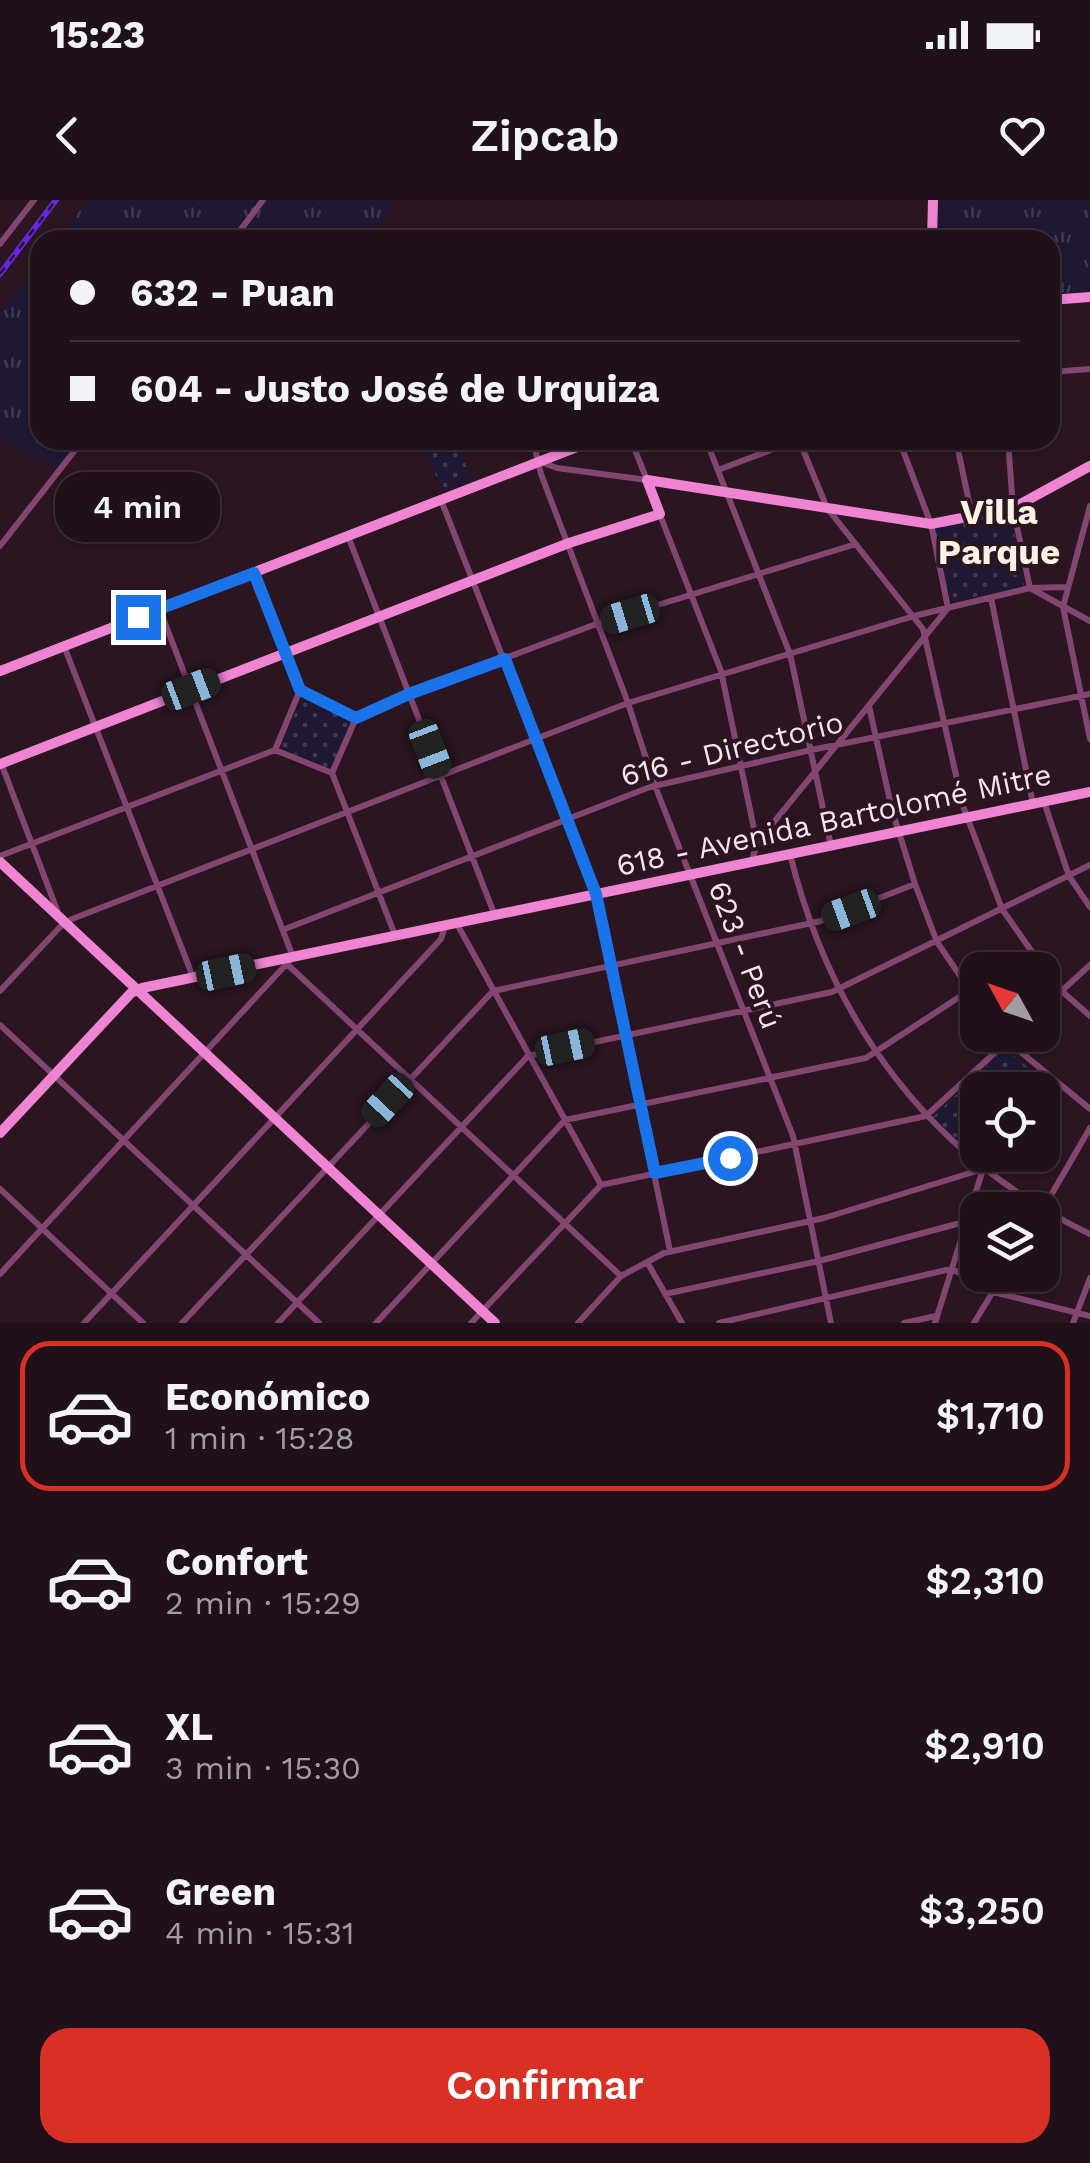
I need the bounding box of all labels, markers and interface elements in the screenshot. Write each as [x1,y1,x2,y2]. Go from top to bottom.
text: 15:23 [50,13,145,57]
icon: back [40,108,95,163]
icon: heart [995,108,1050,163]
text: Zipcab [471,109,619,162]
text: 632 - Puan [130,271,335,315]
text: 604 - Justo José de Urquiza [130,367,659,411]
callout: 4 min [56,472,220,542]
text: 4 min [93,488,182,526]
district label: Villa Parque [938,491,1060,573]
car [597,591,663,637]
route end [116,595,161,640]
car [158,664,224,714]
street label: 616 - Directorio [617,704,847,793]
car [405,716,455,782]
street label: 618 - Avenida Bartolomé Mitre [613,756,1054,883]
street label: 623 - Perú [701,876,790,1033]
car [818,886,884,934]
car [194,951,258,993]
north arrow [960,952,1060,1052]
map controls [960,952,1060,1292]
car [533,1026,597,1068]
car [357,1068,419,1132]
button: locate [960,1072,1060,1172]
route start [708,1136,753,1181]
button: layers [960,1192,1060,1292]
icon: car [45,1371,135,1461]
text: Económico [165,1375,370,1419]
text: $1,710 [936,1394,1045,1438]
text: 1 min · 15:28 [165,1419,355,1457]
icon: car [45,1536,135,1626]
text: Confort [165,1540,308,1584]
text: $2,310 [925,1559,1045,1603]
text: 2 min · 15:29 [165,1584,361,1622]
icon: car [45,1701,135,1791]
text: XL [165,1705,213,1749]
text: $2,910 [924,1724,1045,1768]
text: 3 min · 15:30 [165,1749,361,1787]
icon: car [45,1866,135,1956]
text: Green [165,1870,276,1914]
text: $3,250 [919,1889,1045,1933]
text: 4 min · 15:31 [165,1914,354,1952]
button: Confirmar [40,2028,1050,2143]

